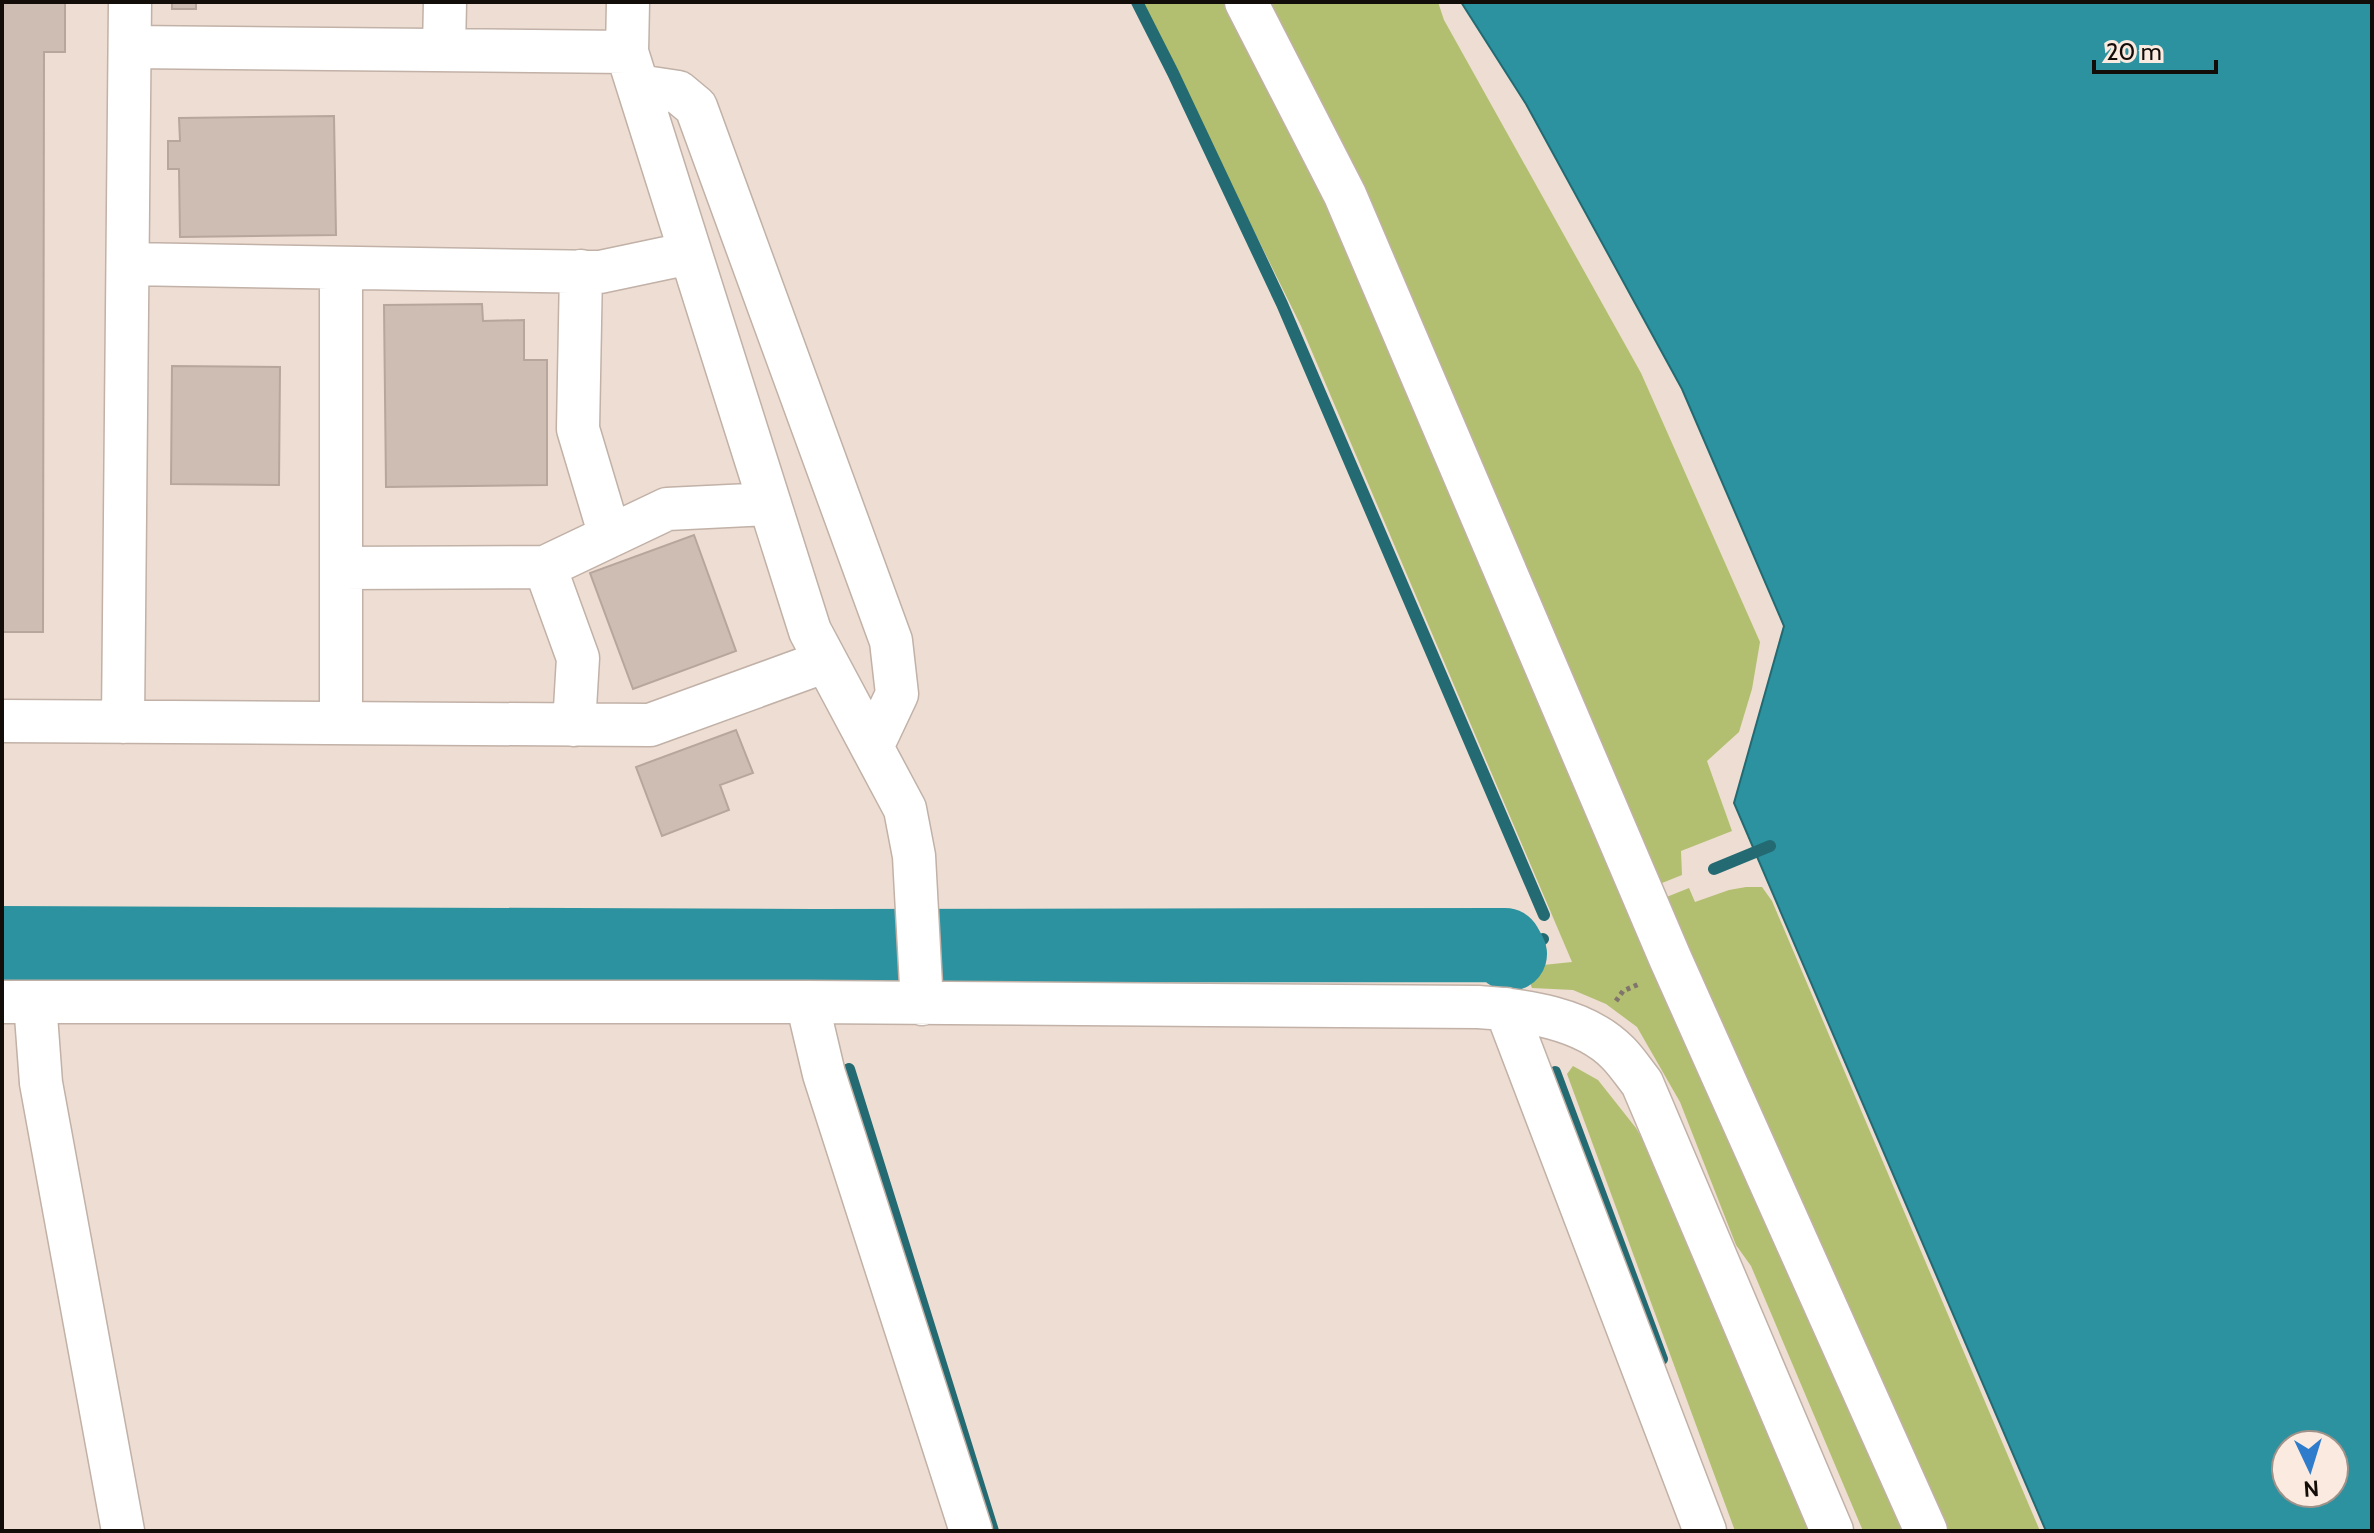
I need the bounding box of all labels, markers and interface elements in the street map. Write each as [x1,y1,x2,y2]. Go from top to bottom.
scale bar [2094,24,2216,74]
text: 20 m [2106,37,2162,66]
north arrow [2270,1429,2350,1509]
text: N [2303,1474,2320,1502]

